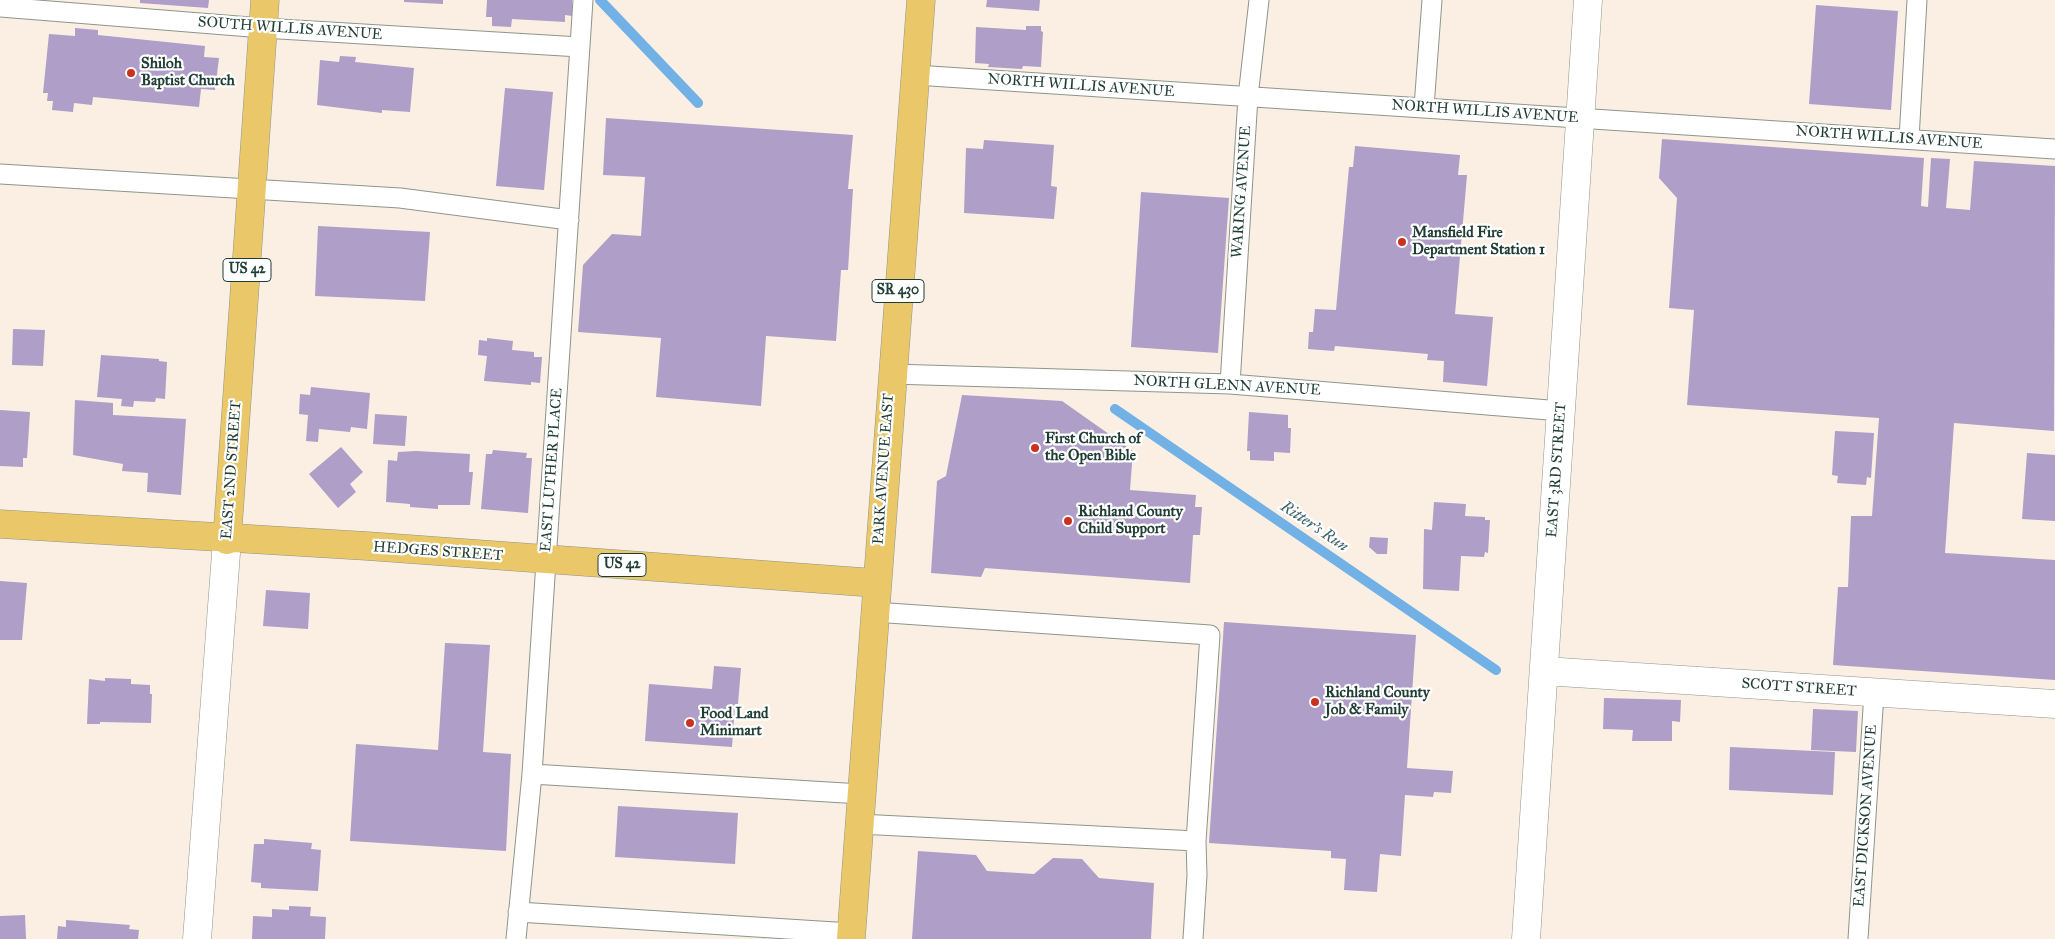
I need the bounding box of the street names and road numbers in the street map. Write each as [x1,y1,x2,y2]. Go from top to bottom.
street label: SOUTH WILLIS AVENUE [197,14,383,44]
street label: NORTH WILLIS AVENUE [987,70,1175,102]
street label: NORTH WILLIS AVENUE [1391,96,1579,128]
street label: NORTH WILLIS AVENUE [1795,122,1983,154]
street label: WARING AVENUE [1228,125,1256,259]
road number: US 42 [223,258,271,282]
road number: SR 430 [872,280,924,302]
street label: NORTH GLENN AVENUE [1133,372,1321,400]
street label: EAST LUTHER PLACE [537,387,567,553]
street label: PARK AVENUE EAST [870,393,898,545]
street label: EAST 2ND STREET [218,400,246,540]
street label: EAST 3RD STREET [1543,402,1571,538]
street label: HEDGES STREET [372,538,504,566]
road number: US 42 [598,554,646,576]
street label: SCOTT STREET [1741,675,1857,701]
street label: EAST DICKSON AVENUE [1851,724,1881,908]

